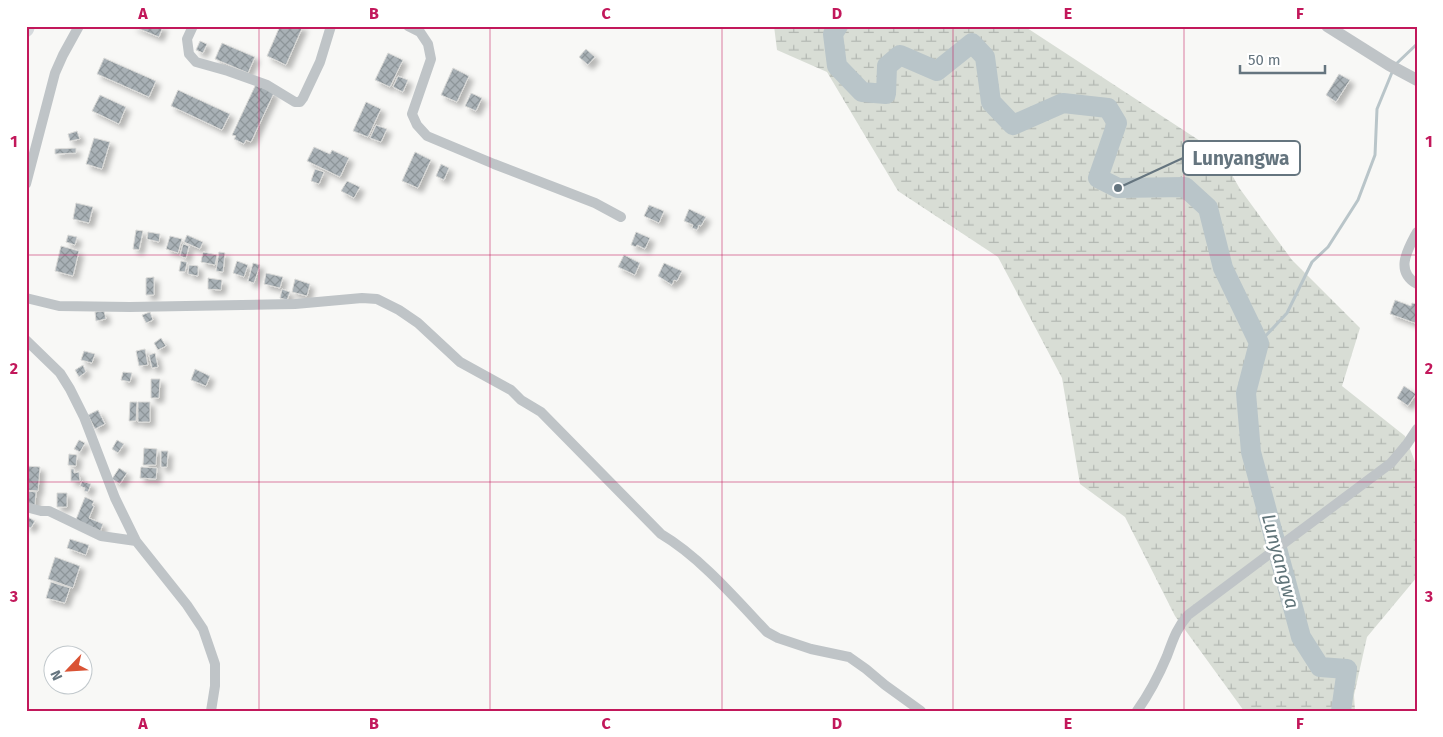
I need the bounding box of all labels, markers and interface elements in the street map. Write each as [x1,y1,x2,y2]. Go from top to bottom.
text: A [137,4,148,23]
text: B [369,4,379,23]
text: C [601,4,611,23]
text: D [832,4,842,23]
text: E [1064,4,1072,23]
text: F [1296,4,1304,23]
scale bar [1240,42,1326,74]
text: 50 m [1248,51,1281,69]
text: 1 [10,132,18,151]
text: 1 [1425,132,1433,151]
callout: Lunyangwa [1183,141,1300,175]
text: Lunyangwa [1193,147,1289,170]
text: 2 [10,359,18,378]
text: 2 [1425,359,1433,378]
water label: Lunyangwa [1257,511,1304,611]
text: 3 [9,587,18,606]
text: 3 [1424,587,1433,606]
north arrow [42,644,92,694]
text: N [47,667,66,683]
text: A [137,714,148,733]
text: B [369,714,379,733]
text: C [601,714,611,733]
text: D [832,714,842,733]
text: E [1064,714,1072,733]
text: F [1296,714,1304,733]

